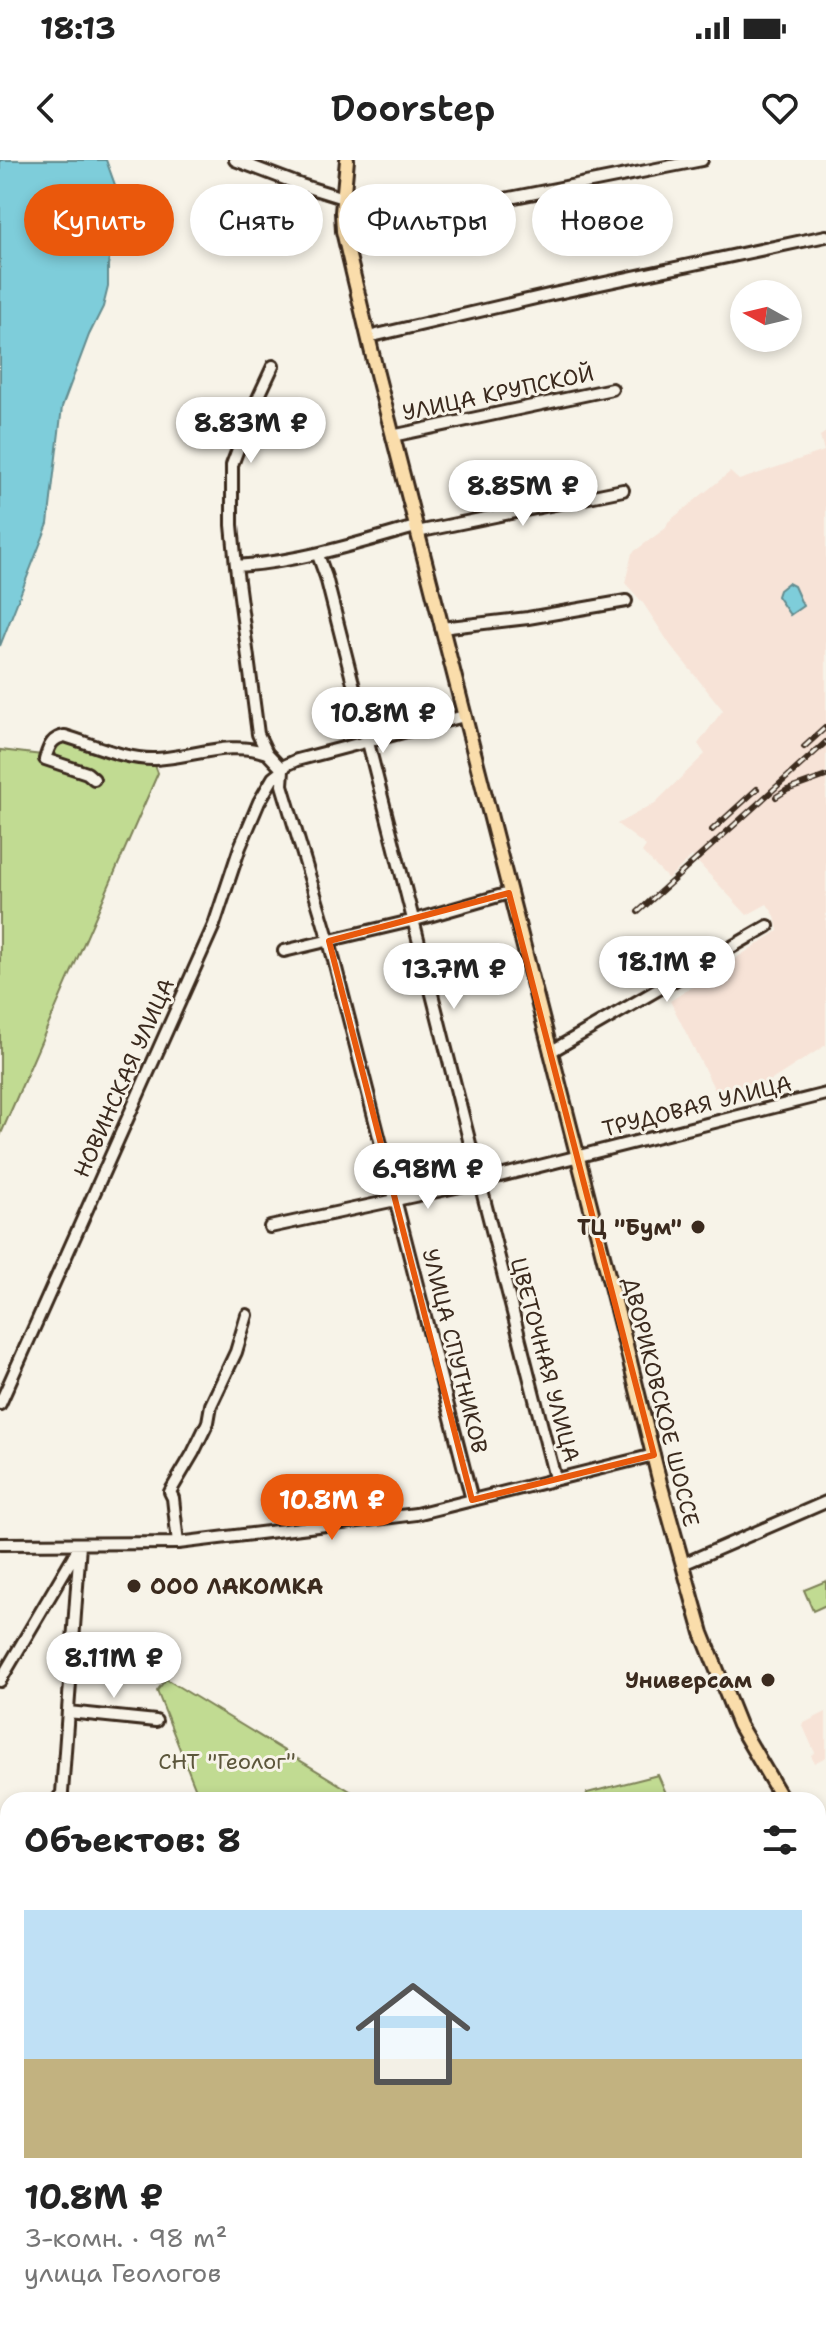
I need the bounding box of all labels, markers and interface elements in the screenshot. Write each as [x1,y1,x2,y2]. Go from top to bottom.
text: 18:13 [40,8,116,49]
text: Doorstep [331,84,495,133]
icon: back [24,86,68,130]
icon: heart [758,86,802,130]
chip: Купить [24,184,174,256]
chip: Снять [190,184,323,256]
chip: Фильтры [339,184,516,256]
chip: Новое [532,184,673,256]
north arrow [730,280,802,352]
map controls [730,280,802,352]
street label: УЛИЦА КРУПСКОЙ [400,359,596,427]
pin: 8.83M ₽ [177,397,325,465]
text: 8.83M ₽ [194,405,308,440]
pin: 8.85M ₽ [449,460,597,528]
text: 8.85M ₽ [467,468,579,503]
pin: 10.8M ₽ [309,687,457,755]
text: 10.8M ₽ [330,695,436,730]
pin: 18.1M ₽ [593,936,741,1004]
pin: 13.7M ₽ [380,943,528,1011]
text: 18.1M ₽ [617,944,717,979]
text: 13.7M ₽ [401,951,507,986]
street label: НОВИНСКАЯ УЛИЦА [67,974,181,1182]
street label: ТРУДОВАЯ УЛИЦА [599,1068,795,1144]
pin: 6.98M ₽ [354,1143,502,1211]
text: 6.98M ₽ [372,1151,484,1186]
place label: ТЦ "Бум" [577,1213,682,1242]
marker: ТЦ "Бум" [689,1218,707,1236]
street label: УЛИЦА СПУТНИКОВ [416,1246,494,1456]
street label: ЦВЕТОЧНАЯ УЛИЦА [504,1254,586,1466]
street label: ДВОРИКОВСКОЕ ШОССЕ [616,1274,706,1530]
pin: 10.8M ₽ [258,1474,406,1542]
text: 10.8M ₽ [279,1482,385,1517]
place label: ООО ЛАКОМКА [150,1572,323,1601]
marker: ООО ЛАКОМКА [125,1577,143,1595]
pin: 8.11M ₽ [40,1632,188,1700]
text: 8.11M ₽ [64,1640,164,1675]
place label: Универсам [625,1666,752,1695]
marker: Универсам [759,1671,777,1689]
park label: СНТ "Геолог" [158,1747,296,1776]
text: Объектов: 8 [24,1817,241,1863]
icon: filters [758,1818,802,1862]
icon: home [341,1962,485,2106]
text: 10.8M ₽ [24,2174,164,2220]
text: 3-комн. · 98 m² [24,2220,227,2255]
text: улица Геологов [24,2255,221,2290]

